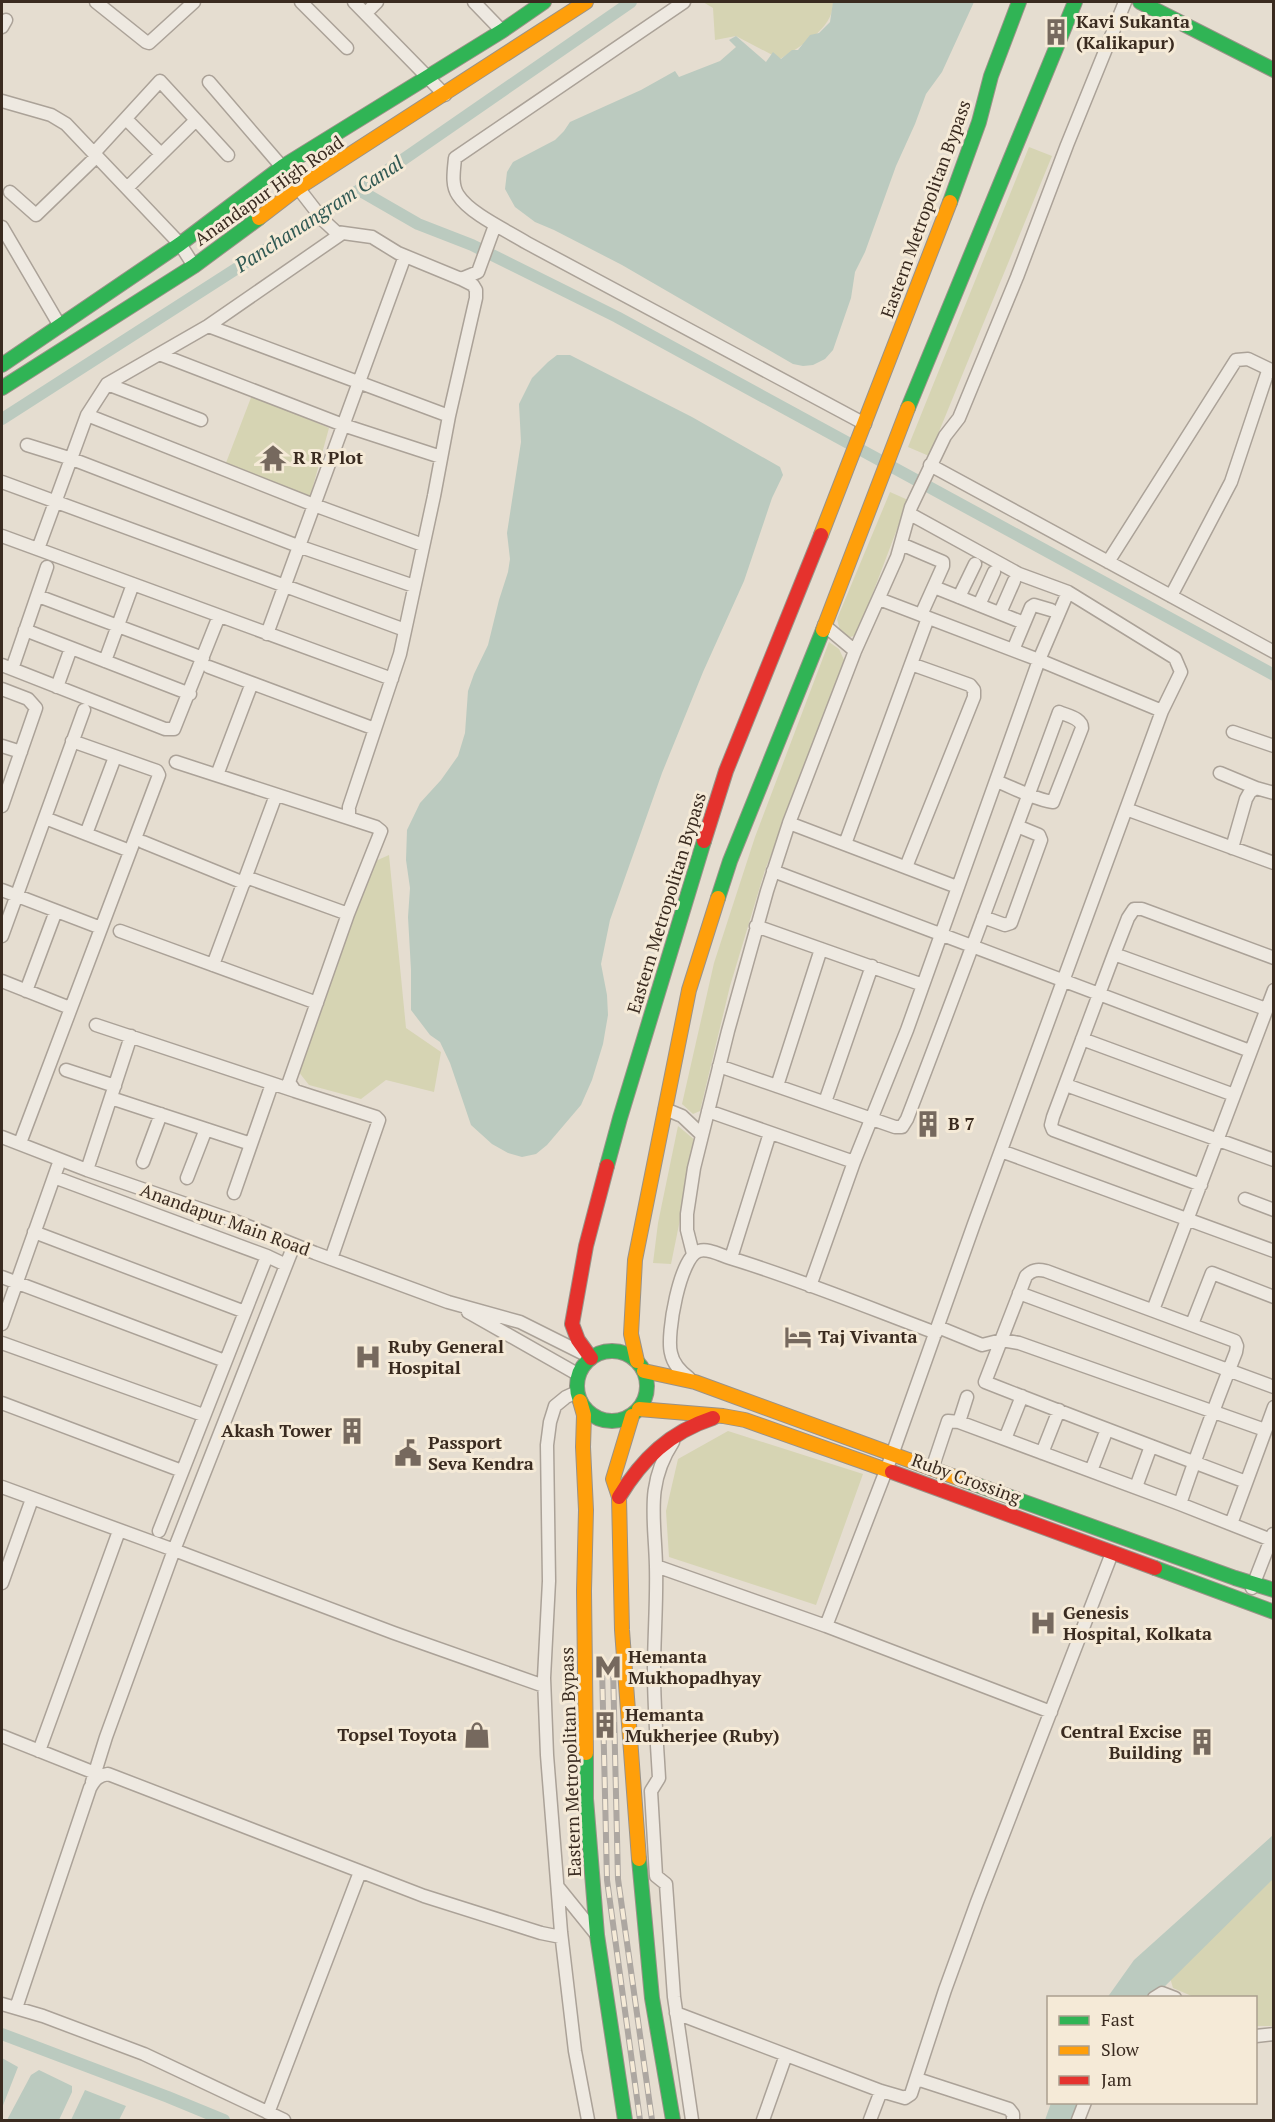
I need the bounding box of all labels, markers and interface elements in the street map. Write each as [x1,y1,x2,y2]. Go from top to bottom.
place label: Kavi Sukanta (Kalikapur) [1076,9,1190,54]
building icon: Kavi Sukanta (Kalikapur) [1041,17,1071,47]
street label: Eastern Metropolitan Bypass [874,96,976,321]
street label: Anandapur High Road [189,130,348,251]
water label: Panchanangram Canal [229,149,408,279]
temple icon: R R Plot [258,443,288,473]
place label: R R Plot [293,445,363,469]
street label: Eastern Metropolitan Bypass [621,789,711,1016]
building icon: B 7 [913,1109,943,1139]
place label: B 7 [948,1111,975,1135]
street label: Anandapur Main Road [137,1177,314,1261]
hotel icon: Taj Vivanta [783,1322,813,1352]
place label: Taj Vivanta [818,1324,918,1348]
place label: Ruby General Hospital [388,1334,504,1379]
hospital icon: Ruby General Hospital [353,1342,383,1372]
building icon: Akash Tower [337,1416,367,1446]
place label: Akash Tower [221,1418,332,1442]
place label: Passport Seva Kendra [428,1430,534,1475]
public building icon: Passport Seva Kendra [393,1438,423,1468]
street label: Ruby Crossing [908,1447,1025,1509]
place label: Genesis Hospital, Kolkata [1063,1600,1212,1645]
hospital icon: Genesis Hospital, Kolkata [1028,1608,1058,1638]
place label: Hemanta Mukhopadhyay [628,1644,761,1689]
street label: Eastern Metropolitan Bypass [554,1647,586,1877]
metro station icon: Hemanta Mukhopadhyay [593,1652,623,1682]
place label: Hemanta Mukherjee (Ruby) [625,1702,779,1747]
building icon: Hemanta Mukherjee (Ruby) [590,1710,620,1740]
place label: Central Excise Building [1060,1719,1183,1764]
shop icon: Topsel Toyota [462,1720,492,1750]
place label: Topsel Toyota [337,1722,457,1746]
building icon: Central Excise Building [1187,1727,1217,1757]
legend [1047,1996,1257,2104]
text: Fast [1101,2007,1135,2031]
text: Slow [1101,2037,1140,2061]
text: Jam [1101,2067,1132,2091]

